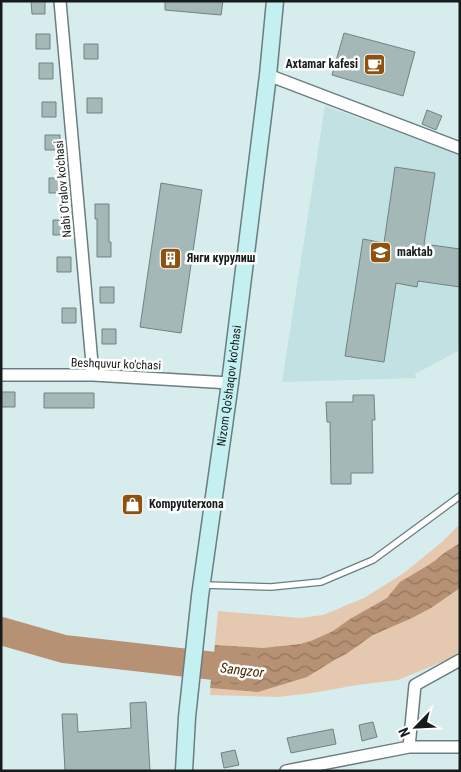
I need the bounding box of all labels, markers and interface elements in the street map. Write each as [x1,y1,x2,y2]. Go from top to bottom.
cafe icon: Axtamar kafesi [362,52,386,76]
place label: Axtamar kafesi [285,57,358,71]
street label: Nabi O'ralov ko'chasi [52,140,74,238]
school or university icon: maktab [369,240,393,264]
place label: maktab [397,245,433,259]
building icon: Янги курулиш [159,246,183,270]
place label: Янги курулиш [186,251,256,265]
street label: Nizom Qo'shaqov ko'chasi [214,324,244,447]
street label: Beshquvur ko'chasi [71,355,161,373]
shop icon: Kompyuterxona [121,492,145,516]
place label: Kompyuterxona [149,497,224,511]
water label: Sangzor [219,659,265,681]
north arrow [391,702,441,752]
text: N [395,725,413,739]

